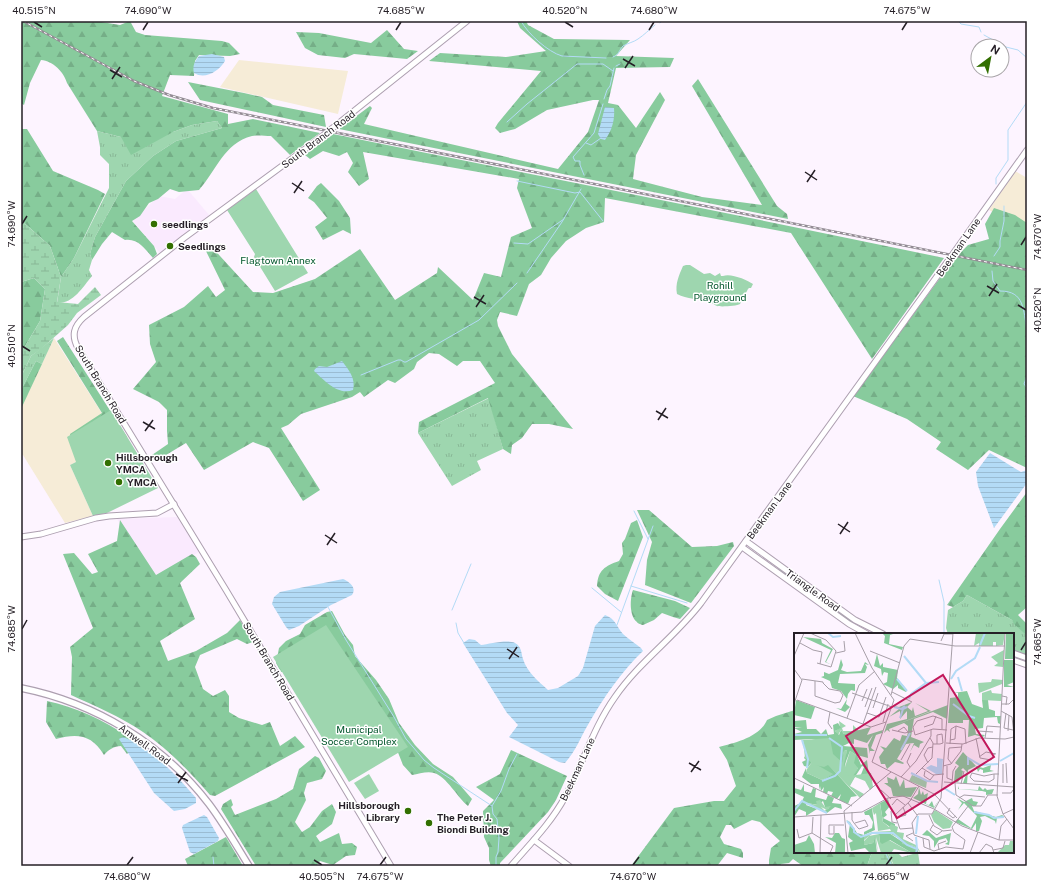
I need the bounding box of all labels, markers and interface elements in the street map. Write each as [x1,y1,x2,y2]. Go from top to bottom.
text: 40.515°N [12,4,56,16]
text: 74.690°W [125,4,172,16]
text: 74.685°W [377,4,425,16]
text: 40.520°N [542,4,588,16]
text: 74.680°W [630,4,678,16]
text: 74.675°W [884,4,931,16]
north arrow [970,38,1010,78]
text: N [988,42,1002,57]
street label: South Branch Road [279,107,357,171]
text: 74.690°W [5,200,17,247]
text: 74.670°W [1031,213,1043,260]
street label: Beekman Lane [933,215,983,279]
place label: seedlings [162,218,208,230]
marker: seedlings [149,219,159,229]
place label: Seedlings [178,240,226,252]
marker: Seedlings [165,241,175,251]
park label: Flagtown Annex [240,254,316,266]
park label: Rohill Playground [693,279,747,303]
text: 40.520°N [1031,287,1043,333]
text: 40.510°N [5,324,17,368]
street label: South Branch Road [73,343,129,425]
place label: Hillsborough YMCA [116,451,178,475]
marker: Hillsborough YMCA [103,458,113,468]
place label: YMCA [127,476,157,488]
marker: YMCA [114,477,124,487]
street label: Beekman Lane [744,478,794,541]
street label: Triangle Road [784,566,842,614]
text: 74.685°W [5,605,17,653]
text: 74.665°W [1031,618,1043,666]
street label: South Branch Road [241,620,297,702]
inset map [794,633,1014,853]
street label: Amwell Road [117,721,173,767]
park label: Municipal Soccer Complex [321,723,397,747]
street label: Beekman Lane [557,735,597,803]
place label: Hillsborough Library [338,799,400,823]
marker: Hillsborough Library [403,806,413,816]
place label: The Peter J. Biondi Building [437,811,510,835]
marker: The Peter J. Biondi Building [424,818,434,828]
text: 74.680°W [103,870,151,882]
text: 40.505°N [299,870,345,882]
text: 74.675°W [357,870,404,882]
text: 74.670°W [610,870,657,882]
text: 74.665°W [862,870,910,882]

